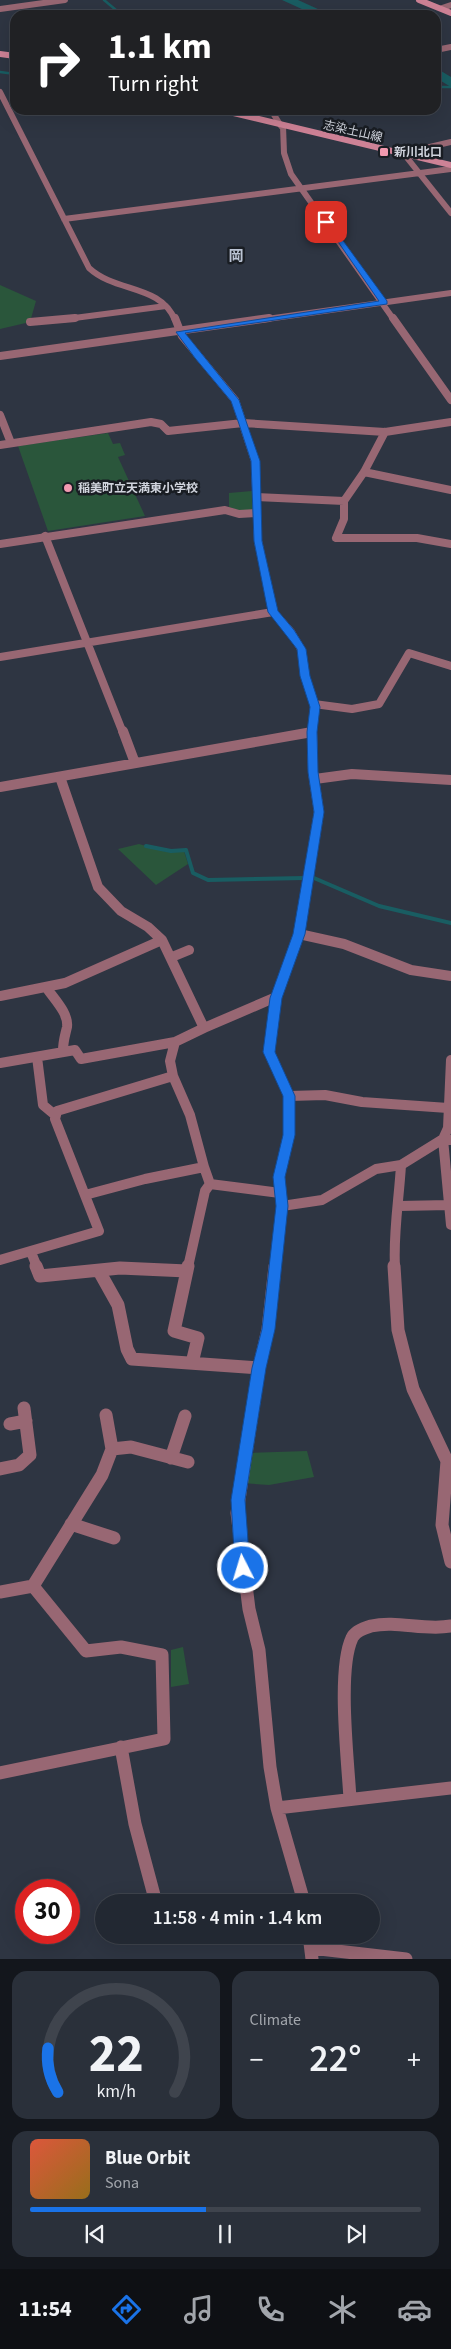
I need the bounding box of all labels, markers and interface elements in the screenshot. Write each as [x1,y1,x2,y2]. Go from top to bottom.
text: 1.1 km [108,22,212,72]
icon: right [25,30,90,95]
text: Turn right [108,68,198,100]
street label: 志染土山線 [322,116,384,147]
place label: 新川北口 [394,144,442,161]
marker: 新川北口 [378,146,390,158]
pin [305,201,347,243]
icon: arrive [312,208,340,236]
district label: 岡 [228,246,244,267]
place label: 稲美町立天満東小学校 [78,480,198,497]
marker: 稲美町立天満東小学校 [62,482,74,494]
position arrow [216,1541,268,1593]
speed limit sign: 30 [15,1879,80,1944]
text: 11:58 · 4 min · 1.4 km [153,1905,322,1932]
text: Climate [250,2009,301,2031]
text: 22 [88,2018,143,2092]
text: 22° [309,2032,361,2086]
text: − [250,2040,263,2080]
text: + [407,2040,421,2080]
text: km/h [96,2079,136,2104]
text: Blue Orbit [105,2145,190,2172]
text: Sona [105,2172,139,2194]
icon: previous [81,2220,109,2248]
icon: pause [211,2220,239,2248]
icon: next [342,2220,370,2248]
icon: directions [109,2292,144,2327]
icon: music [181,2292,216,2327]
icon: phone [253,2292,288,2327]
icon: climate [325,2292,360,2327]
icon: car [397,2292,432,2327]
text: 11:54 [19,2293,72,2325]

